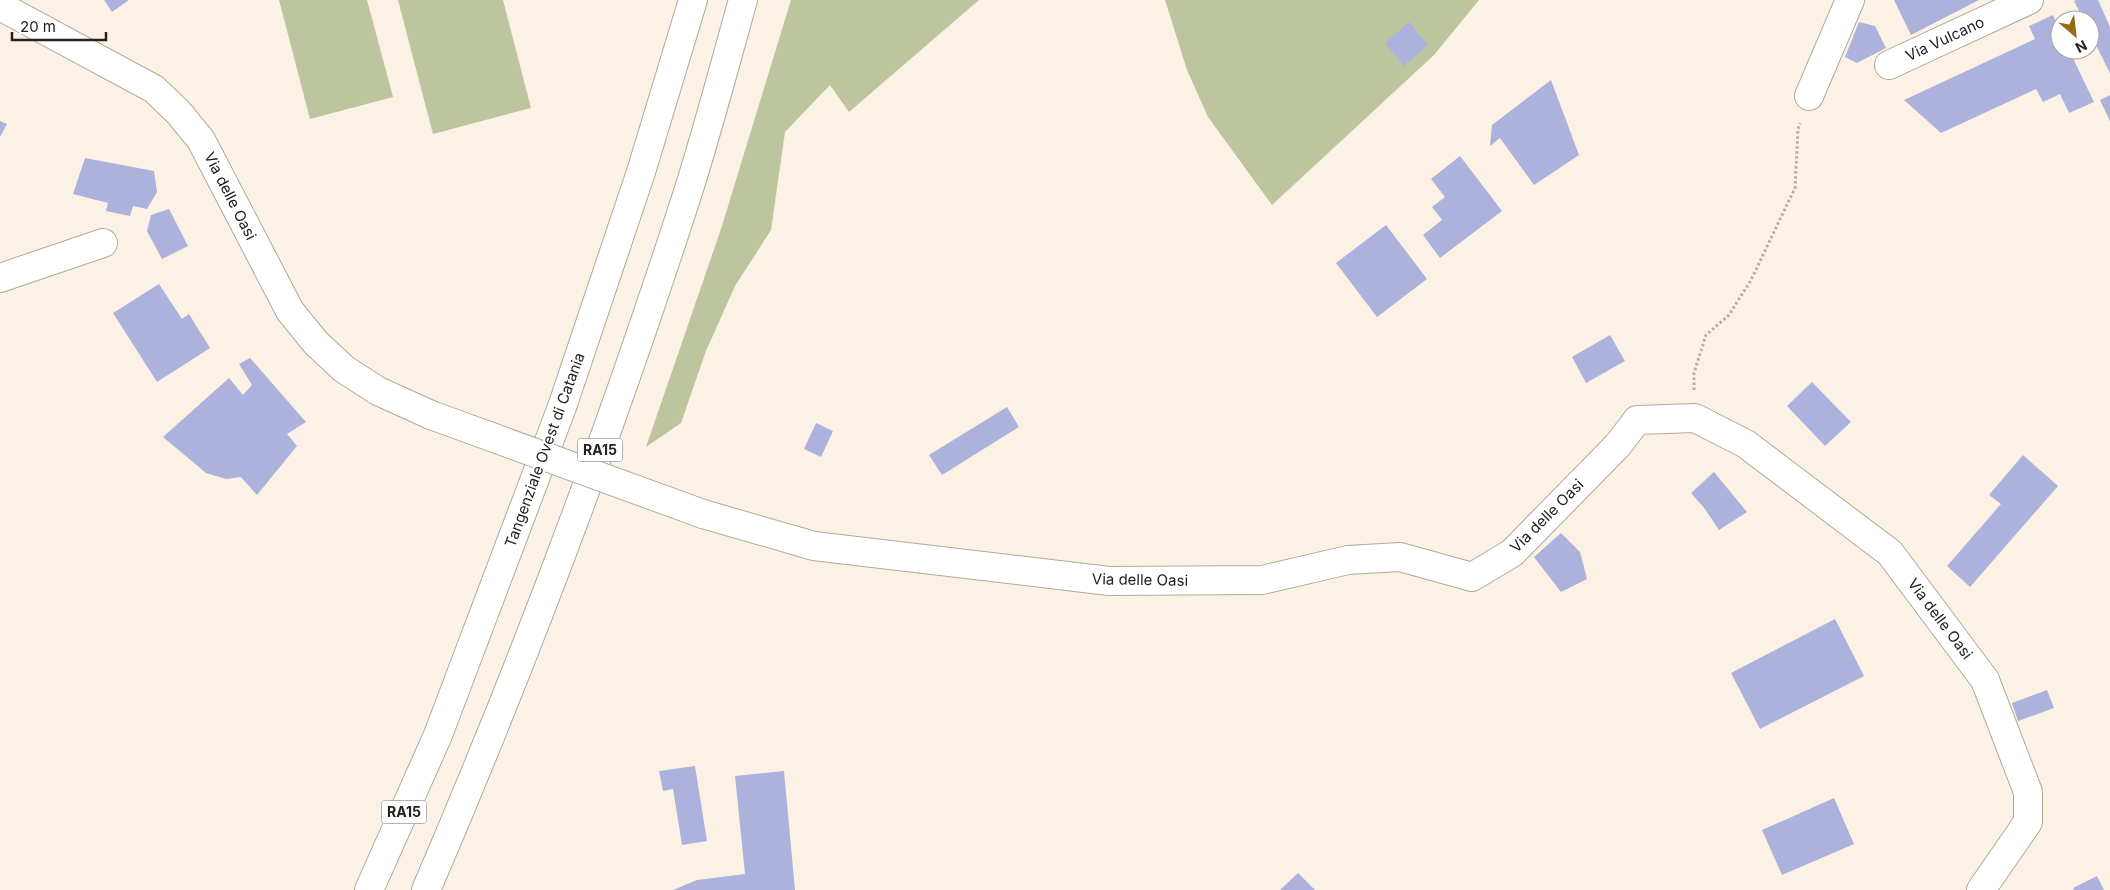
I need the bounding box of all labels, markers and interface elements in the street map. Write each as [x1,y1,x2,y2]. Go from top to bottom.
scale bar [12,10,106,42]
north arrow [2050,10,2100,60]
street label: Via Vulcano [1902,12,1987,65]
text: 20 m [20,17,56,36]
text: N [2073,37,2090,57]
street label: Via delle Oasi [200,149,261,243]
street label: Tangenziale Ovest di Catania [500,350,589,550]
road number: RA15 [578,438,622,462]
street label: Via delle Oasi [1506,475,1587,556]
street label: Via delle Oasi [1092,569,1188,590]
street label: Via delle Oasi [1904,575,1977,663]
road number: RA15 [382,800,426,824]

